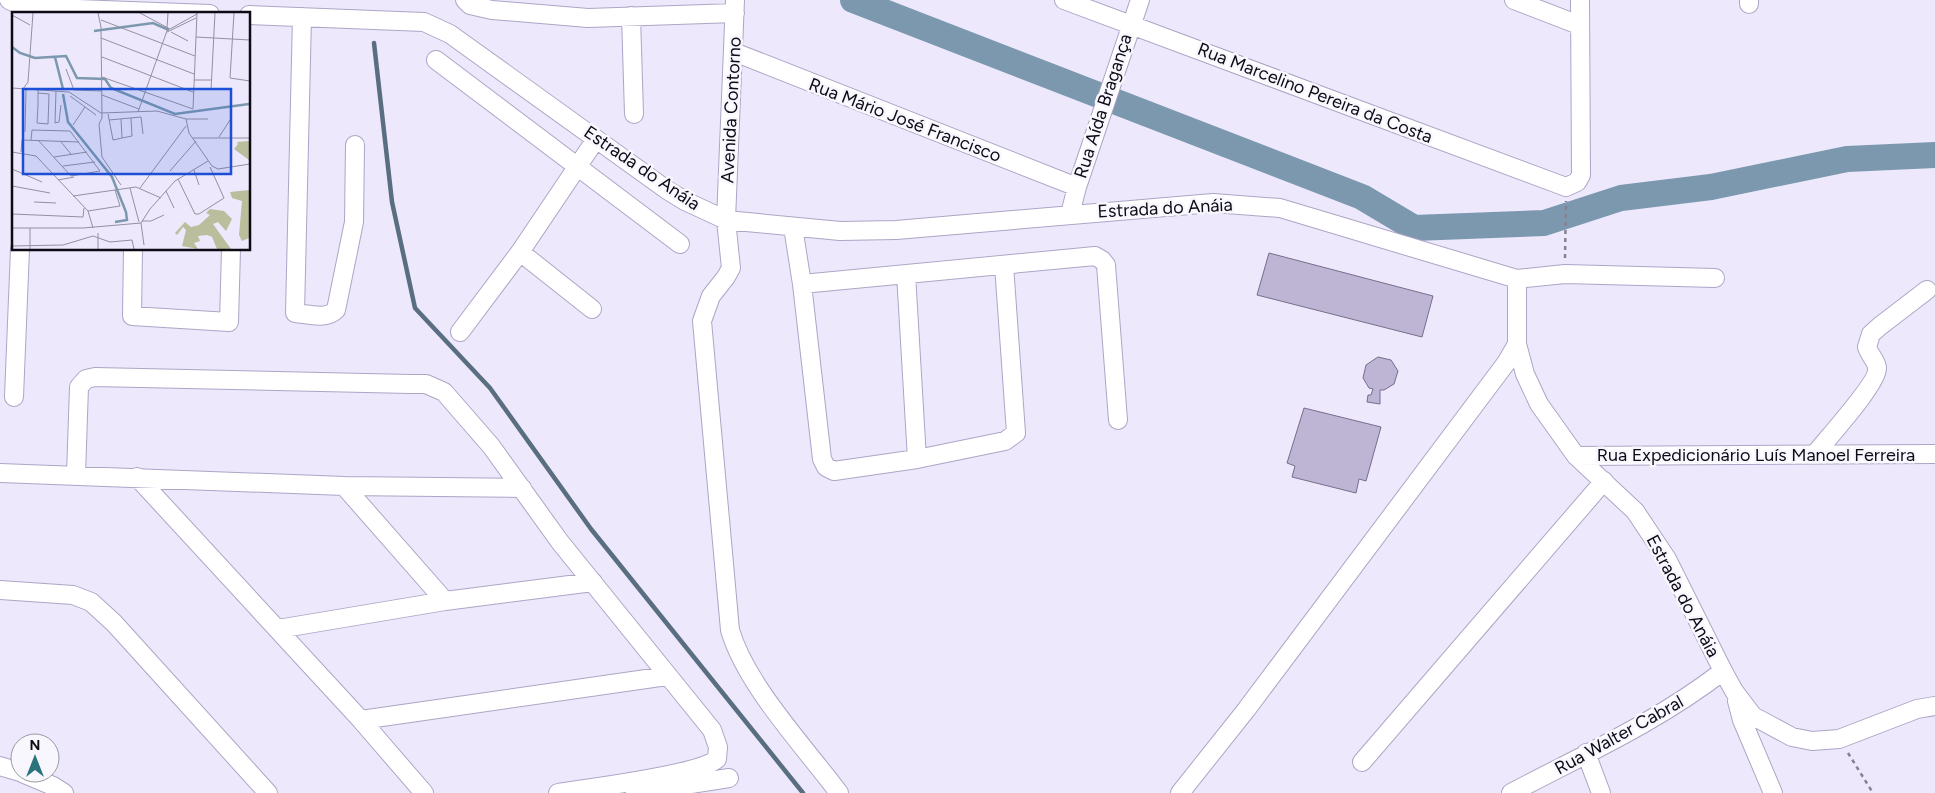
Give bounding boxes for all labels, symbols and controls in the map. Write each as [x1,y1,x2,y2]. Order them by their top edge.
inset map [12,12,250,250]
street label: Rua Aída Bragança [1069,31,1137,181]
street label: Avenida Contorno [716,36,746,184]
street label: Rua Marcelino Pereira da Costa [1194,38,1436,148]
street label: Rua Mário José Francisco [806,73,1004,167]
street label: Estrada do Anáia [580,121,704,215]
street label: Estrada do Anáia [1097,193,1233,223]
street label: Rua Expedicionário Luís Manoel Ferreira [1597,444,1915,466]
street label: Estrada do Anáia [1641,531,1725,661]
street label: Rua Walter Cabral [1551,691,1687,779]
north arrow [10,733,60,783]
text: N [30,737,40,754]

